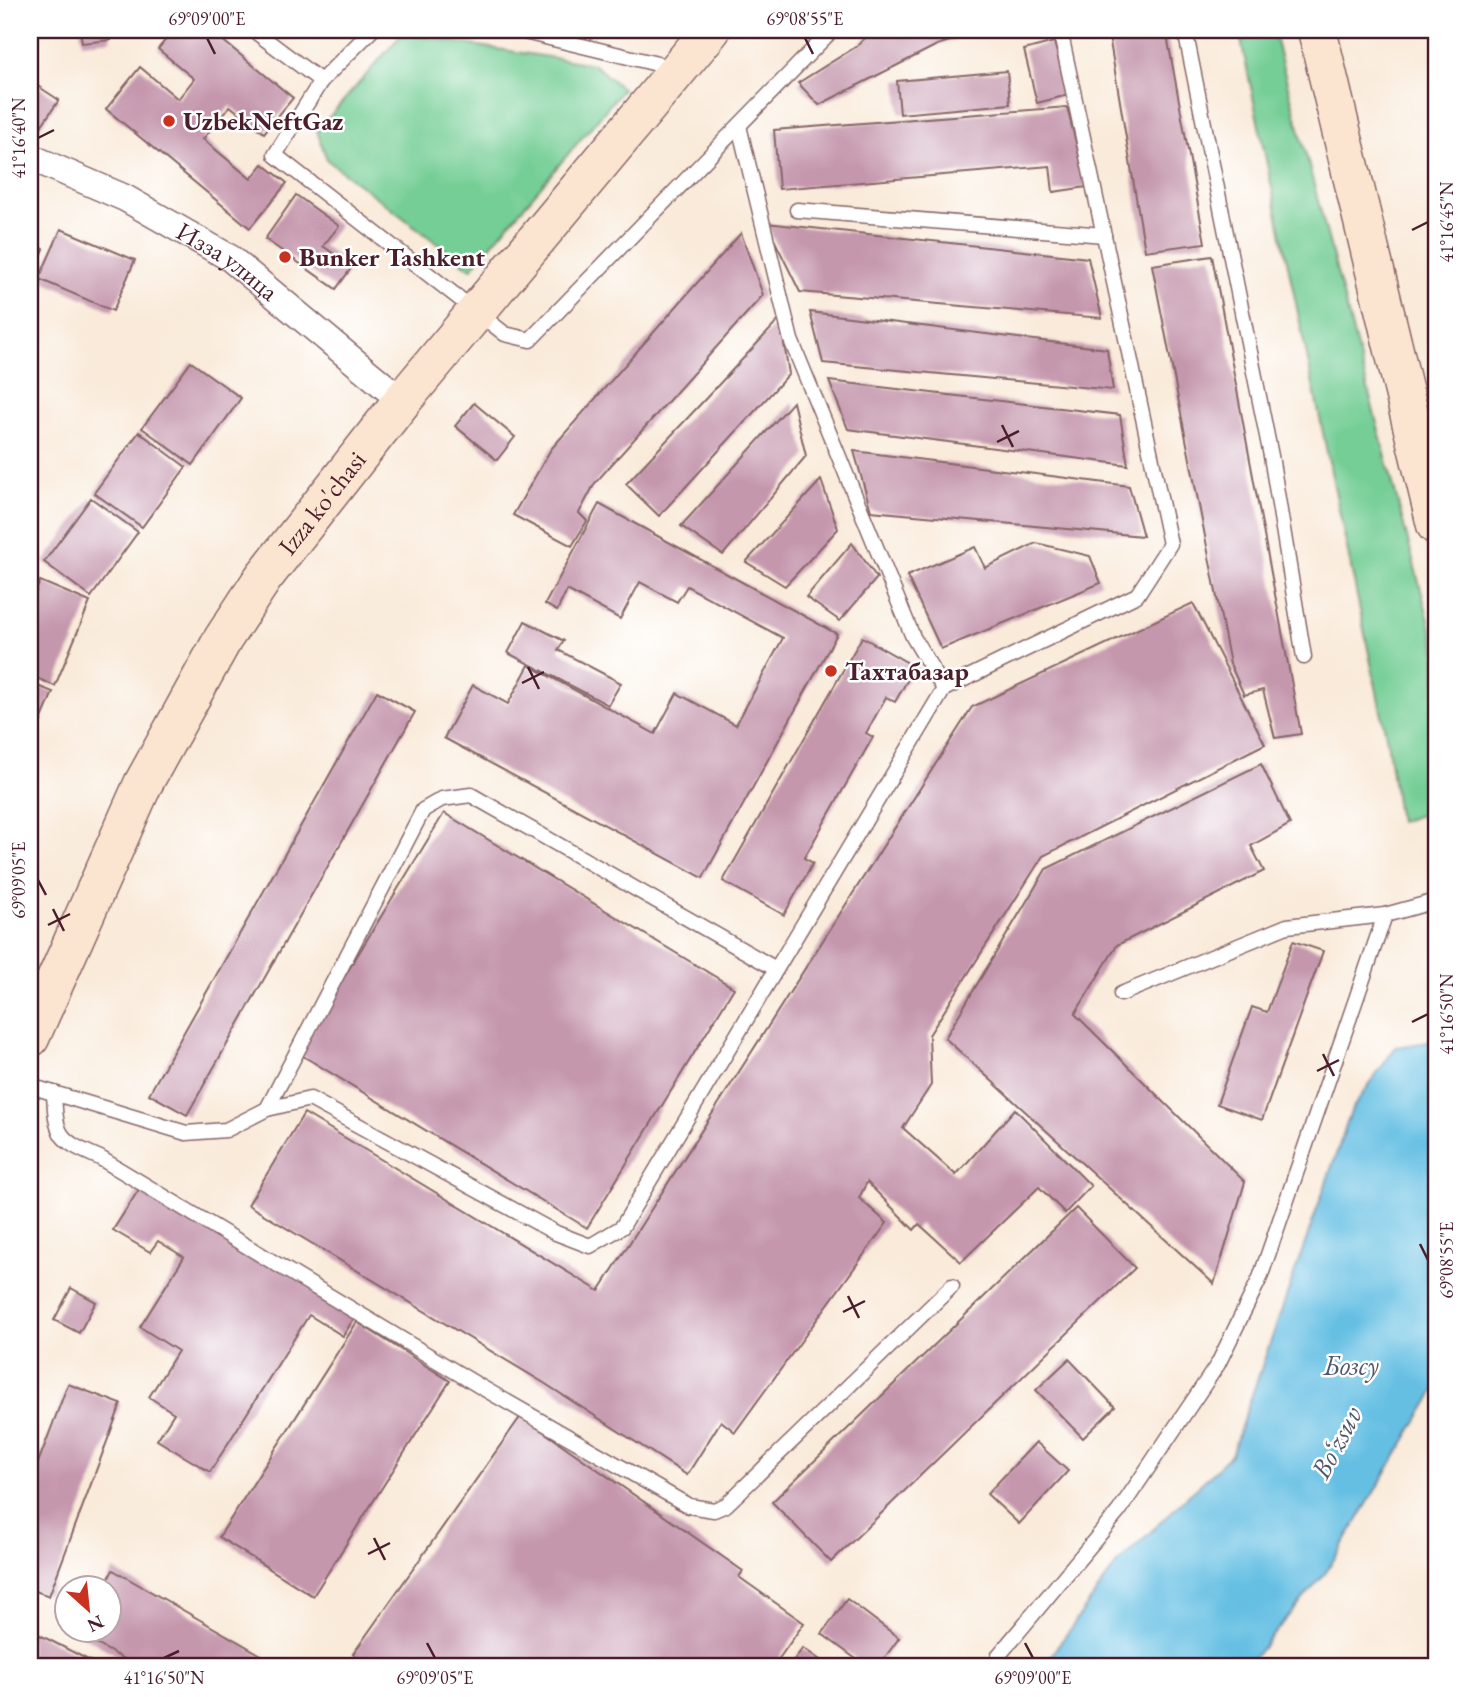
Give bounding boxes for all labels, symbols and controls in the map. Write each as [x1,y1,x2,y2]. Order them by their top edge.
text: 69°09'00"E [169,7,245,30]
text: 69°08'55"E [767,7,843,30]
text: 41°16'40"N [7,97,30,178]
place label: UzbekNeftGaz [183,104,343,138]
marker: UzbekNeftGaz [161,113,177,129]
text: 41°16'45"N [1435,181,1458,262]
street label: Изза улица [170,214,286,309]
place label: Bunker Tashkent [299,240,485,274]
marker: Bunker Tashkent [277,249,293,265]
street label: Izza ko'chasi [270,444,373,562]
place label: Тахтабазар [845,654,969,688]
marker: Тахтабазар [823,663,839,679]
text: 69°09'05"E [7,842,30,918]
text: 41°16'50"N [1435,973,1458,1054]
text: 69°08'55"E [1435,1222,1458,1298]
water label: Бозсу [1322,1347,1379,1383]
water label: Boʻzsuv [1302,1399,1370,1485]
north arrow [52,1574,122,1644]
text: N [82,1609,108,1639]
text: 41°16'50"N [124,1666,205,1689]
text: 69°09'05"E [397,1666,473,1689]
text: 69°09'00"E [995,1666,1071,1689]

